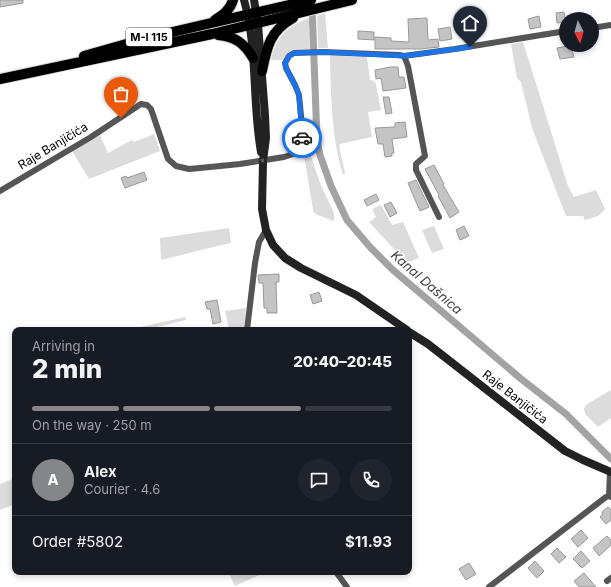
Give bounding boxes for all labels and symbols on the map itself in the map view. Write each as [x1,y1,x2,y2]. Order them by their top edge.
pin [453,6,487,47]
north arrow [559,12,599,52]
road number: M-I 115 [126,28,172,46]
pin [104,77,138,118]
courier [282,118,322,158]
street label: Raje Banjičića [15,119,90,172]
water label: Kanal Dašnica [388,247,466,317]
street label: Raje Banjičića [480,366,551,427]

